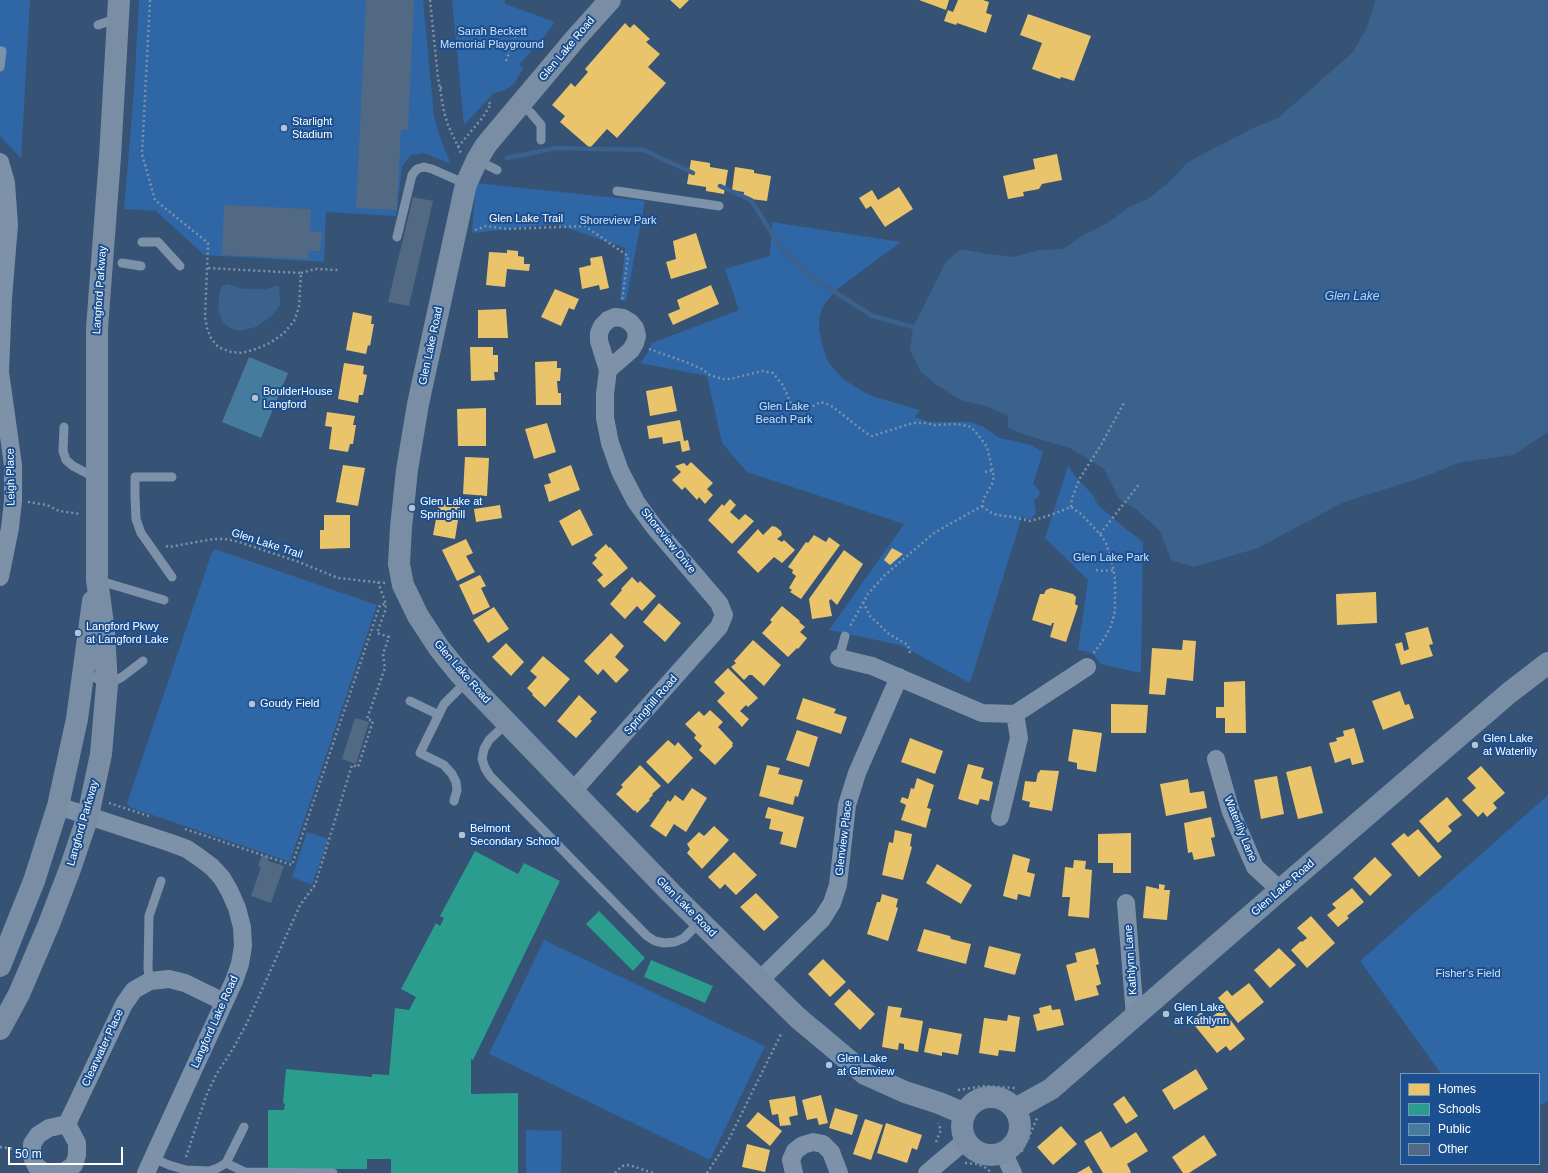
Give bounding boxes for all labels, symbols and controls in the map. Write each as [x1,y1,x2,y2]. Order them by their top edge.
street label: Glen Lake Road [536,14,598,84]
park label: Sarah Beckett Memorial Playground [440,25,544,51]
place label: Starlight Stadium [292,115,332,141]
marker: Starlight Stadium [279,123,289,133]
street label: Glen Lake Trail [489,212,563,226]
park label: Shoreview Park [579,214,657,228]
street label: Langford Parkway [90,245,110,335]
water label: Glen Lake [1325,290,1379,304]
street label: Glen Lake Road [416,306,446,386]
place label: BoulderHouse Langford [263,385,333,411]
marker: BoulderHouse Langford [250,393,260,403]
park label: Glen Lake Beach Park [756,400,812,426]
street label: Leigh Place [4,448,18,506]
place label: Glen Lake at Springhill [420,495,482,521]
marker: Glen Lake at Springhill [407,503,417,513]
street label: Shoreview Drive [638,506,698,576]
street label: Glen Lake Trail [230,526,304,562]
park label: Glen Lake Park [1073,551,1149,565]
place label: Langford Pkwy at Langford Lake [86,620,169,646]
marker: Langford Pkwy at Langford Lake [73,628,83,638]
street label: Glen Lake Road [431,638,493,706]
street label: Springhill Road [622,673,680,737]
place label: Goudy Field [260,697,319,711]
marker: Goudy Field [247,699,257,709]
place label: Glen Lake at Waterlily [1483,732,1537,758]
marker: Glen Lake at Waterlily [1470,740,1480,750]
street label: Langford Parkway [64,779,102,867]
street label: Waterlily Lane [1221,794,1259,864]
street label: Glenview Place [833,800,855,876]
place label: Belmont Secondary School [470,822,559,848]
marker: Belmont Secondary School [457,830,467,840]
street label: Glen Lake Road [1249,857,1317,919]
street label: Glen Lake Road [653,874,719,940]
street label: Kathlynn Lane [1122,924,1140,996]
park label: Fisher's Field [1435,967,1501,981]
street label: Langford Lake Road [189,974,241,1070]
place label: Glen Lake at Kathlynn [1174,1001,1229,1027]
street label: Clearwater Place [79,1007,127,1089]
marker: Glen Lake at Kathlynn [1161,1009,1171,1019]
place label: Glen Lake at Glenview [837,1052,894,1078]
marker: Glen Lake at Glenview [824,1060,834,1070]
legend [1400,1073,1540,1165]
text: Homes [1438,1082,1476,1096]
text: Schools [1438,1102,1481,1116]
text: Public [1438,1122,1471,1136]
scale bar [10,1139,125,1165]
text: Other [1438,1142,1468,1156]
text: 50 m [15,1147,42,1161]

